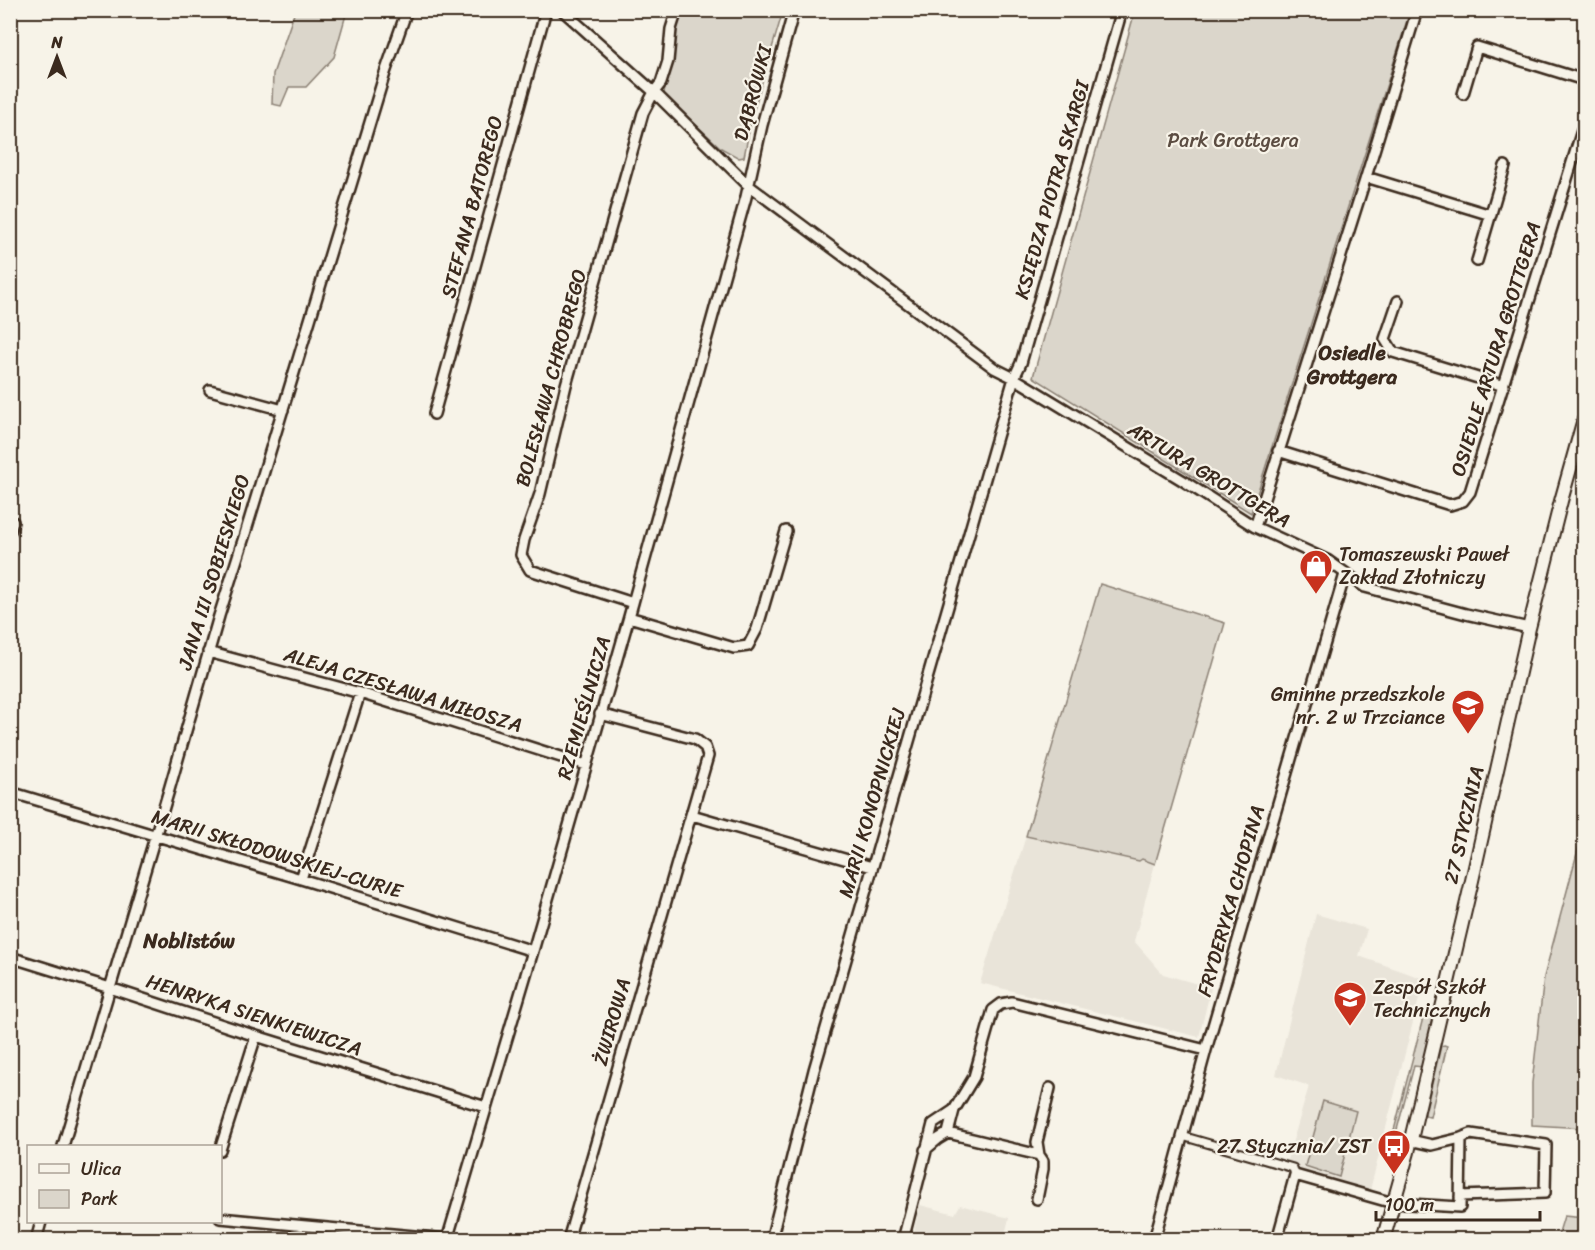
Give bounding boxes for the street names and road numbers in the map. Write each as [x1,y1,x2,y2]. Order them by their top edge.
street label: DĄBRÓWKI [723,40,783,145]
street label: KSIĘDZA PIOTRA SKARGI [1004,76,1100,303]
street label: STEFANA BATOREGO [431,112,513,302]
street label: OSIEDLE ARTURA GROTTGERA [1441,217,1551,481]
street label: BOLESŁAWA CHROBREGO [505,265,597,491]
street label: ARTURA GROTTGERA [1120,412,1297,538]
street label: JANA III SOBIESKIEGO [167,470,260,675]
street label: RZEMIEŚLNICZA [547,632,621,784]
street label: ALEJA CZESŁAWA MIŁOSZA [279,637,526,743]
street label: MARII KONOPNICKIEJ [828,703,916,902]
street label: 27 STYCZNIA [1433,763,1495,887]
street label: MARII SKŁODOWSKIEJ-CURIE [147,799,409,909]
street label: FRYDERYKA CHOPINA [1187,801,1275,1001]
street label: HENRYKA SIENKIEWICZA [142,964,366,1066]
street label: ŻWIROWA [583,974,641,1070]

